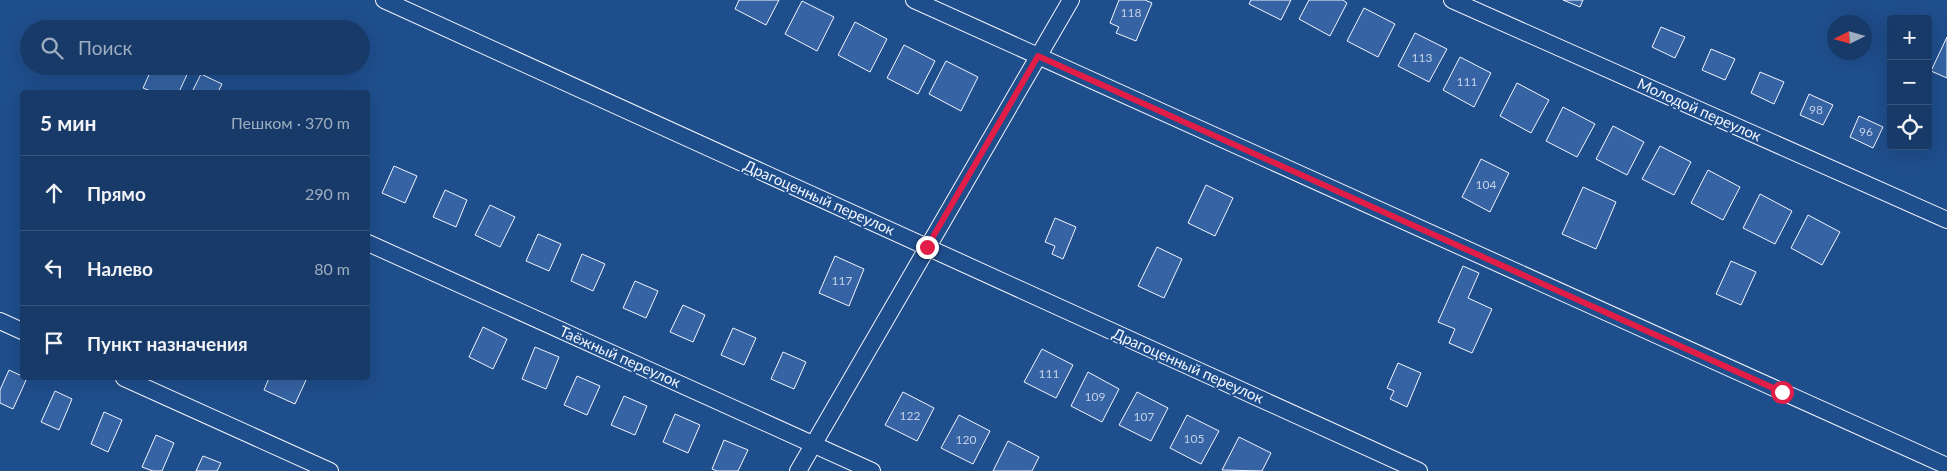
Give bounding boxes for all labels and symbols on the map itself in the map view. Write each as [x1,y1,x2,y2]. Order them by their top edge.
house number: 118 [1121,5,1141,20]
north arrow [1827,15,1872,60]
house number: 113 [1412,50,1432,65]
house number: 111 [1457,74,1477,89]
street label: Молодой переулок [1635,74,1764,145]
house number: 98 [1809,102,1823,117]
house number: 96 [1859,124,1873,139]
street label: Драгоценный переулок [741,156,898,239]
house number: 104 [1476,177,1496,192]
route end [916,236,939,259]
house number: 117 [832,273,852,288]
street label: Таёжный переулок [557,321,684,391]
street label: Драгоценный переулок [1110,324,1267,407]
house number: 111 [1039,366,1059,381]
route start [1771,381,1794,404]
house number: 109 [1085,389,1105,404]
house number: 122 [900,408,920,423]
house number: 107 [1134,409,1154,424]
house number: 105 [1184,431,1204,446]
house number: 120 [956,432,976,447]

